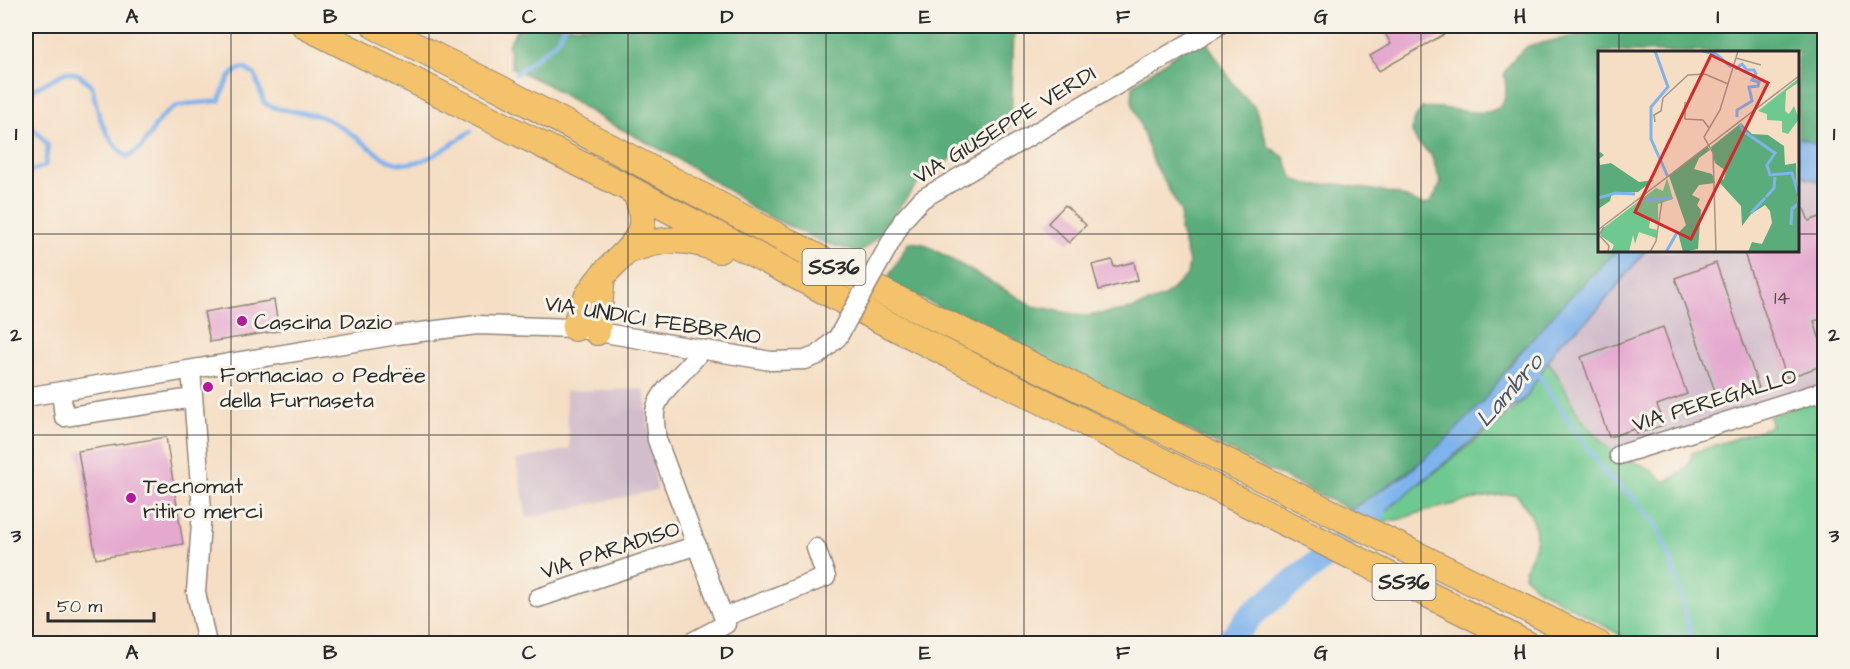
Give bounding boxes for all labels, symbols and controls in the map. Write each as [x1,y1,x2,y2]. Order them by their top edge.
text: A [126,3,139,31]
text: B [323,3,338,31]
text: C [522,3,537,31]
text: D [721,3,734,31]
text: E [919,3,931,31]
text: F [1116,3,1131,31]
text: G [1314,3,1328,31]
text: H [1514,3,1526,31]
text: I [1716,3,1720,31]
inset map [1598,51,1799,252]
street label: VIA GIUSEPPE VERDI [908,58,1102,192]
text: 1 [15,120,18,148]
text: 1 [1833,120,1836,148]
road number: SS36 [802,249,866,285]
house number: 14 [1774,284,1790,312]
street label: VIA UNDICI FEBBRAIO [542,288,764,353]
place label: Cascina Dazio [254,307,393,338]
marker: Cascina Dazio [235,314,249,328]
text: 2 [9,321,22,349]
text: 2 [1827,321,1840,349]
water label: Lambro [1468,345,1552,435]
place label: Fornaciao o Pedrëe della Furnaseta [220,360,426,416]
street label: VIA PEREGALLO [1628,361,1801,440]
marker: Fornaciao o Pedrëe della Furnaseta [201,380,215,394]
place label: Tecnomat ritiro merci [143,471,262,527]
marker: Tecnomat ritiro merci [124,491,138,505]
street label: VIA PARADISO [537,513,684,587]
text: 3 [10,522,22,550]
text: 3 [1828,522,1840,550]
road number: SS36 [1372,564,1436,600]
scale bar [48,585,154,623]
text: 50 m [57,594,102,619]
text: A [126,639,139,667]
text: B [323,639,338,667]
text: C [522,639,537,667]
text: D [721,639,734,667]
text: E [919,639,931,667]
text: F [1116,639,1131,667]
text: G [1314,639,1328,667]
text: H [1514,639,1526,667]
text: I [1716,639,1720,667]

